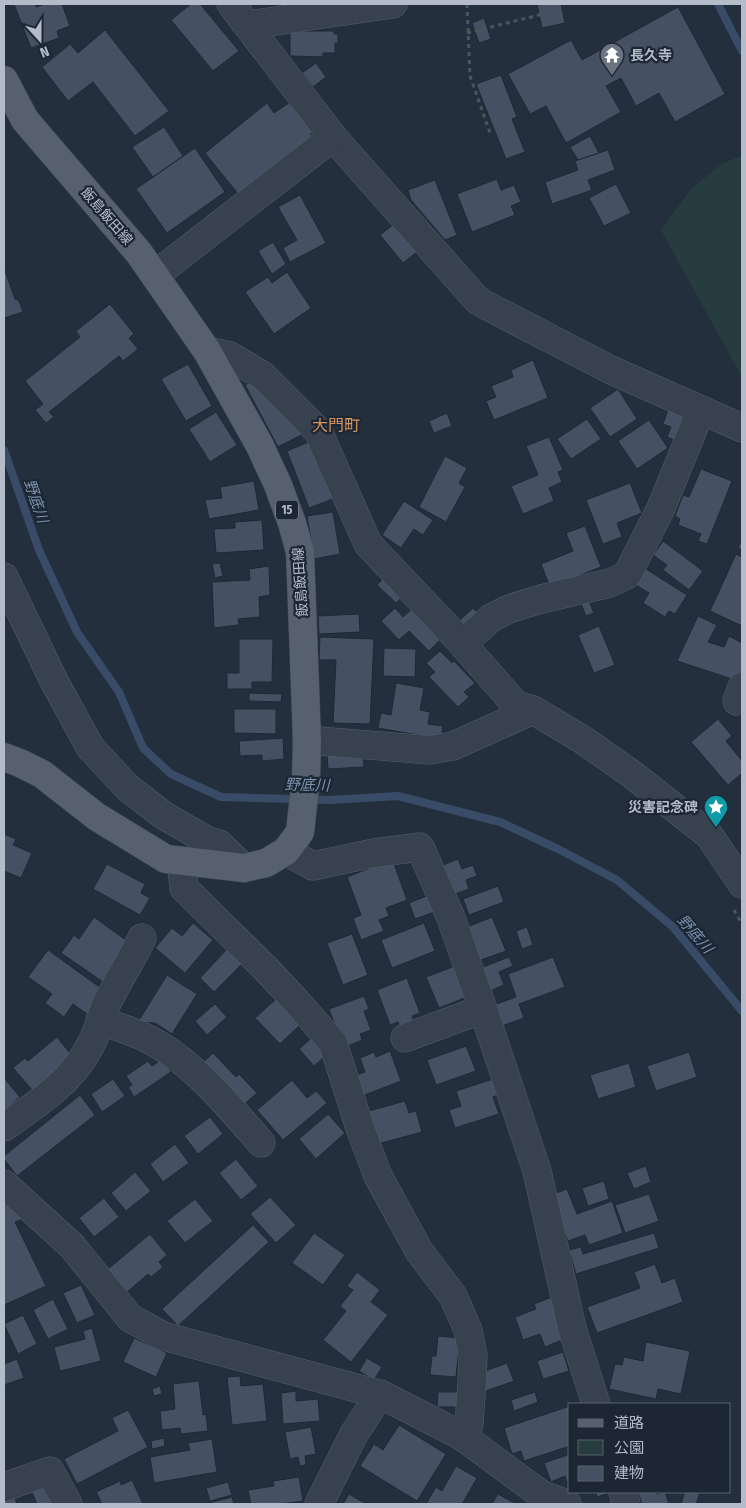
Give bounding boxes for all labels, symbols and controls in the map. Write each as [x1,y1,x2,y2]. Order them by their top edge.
north arrow [15,15,65,65]
text: N [38,42,51,61]
temple icon: 長久寺 [599,42,625,76]
place label: 長久寺 [630,47,672,64]
street label: 飯島飯田線 [77,184,136,248]
district label: 大門町 [312,416,360,435]
water label: 野底川 [20,477,52,527]
road number: 15 [276,500,298,520]
street label: 飯島飯田線 [290,546,311,617]
water label: 野底川 [284,776,332,794]
place icon: 災害記念碑 [703,794,729,828]
place label: 災害記念碑 [628,799,698,816]
water label: 野底川 [673,911,718,958]
legend [568,1403,731,1493]
text: 道路 [614,1414,644,1432]
text: 公園 [614,1439,644,1457]
text: 建物 [614,1464,644,1482]

